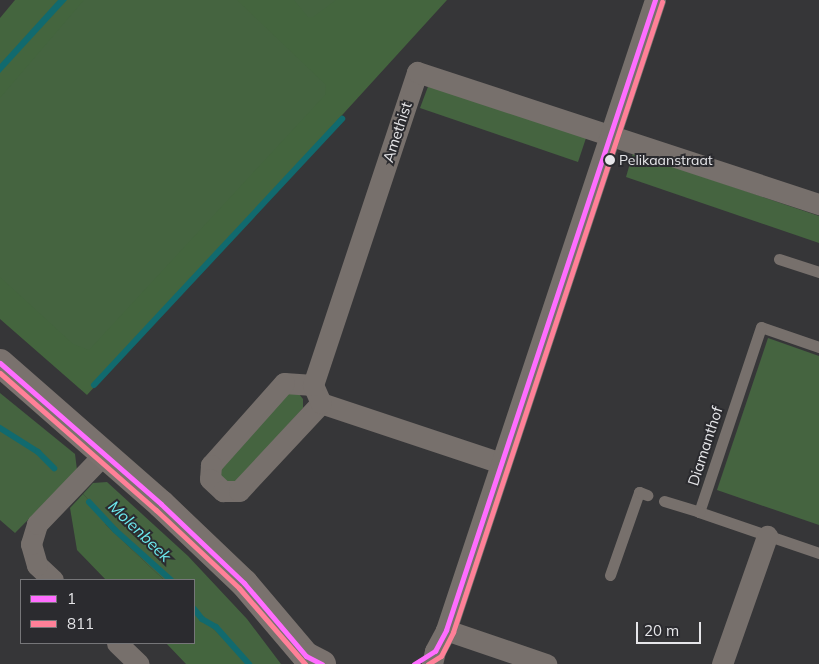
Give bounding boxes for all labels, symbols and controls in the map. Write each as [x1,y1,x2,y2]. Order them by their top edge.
street label: Amethist [379,99,415,165]
place label: Pelikaanstraat [619,152,713,168]
marker: Pelikaanstraat [605,155,615,165]
street label: Diamanthof [684,404,726,488]
water label: Molenbeek [105,496,175,566]
legend [20,579,195,644]
text: 1 [67,589,76,608]
scale bar [639,612,704,644]
text: 811 [67,614,94,633]
text: 20 m [644,621,679,640]

